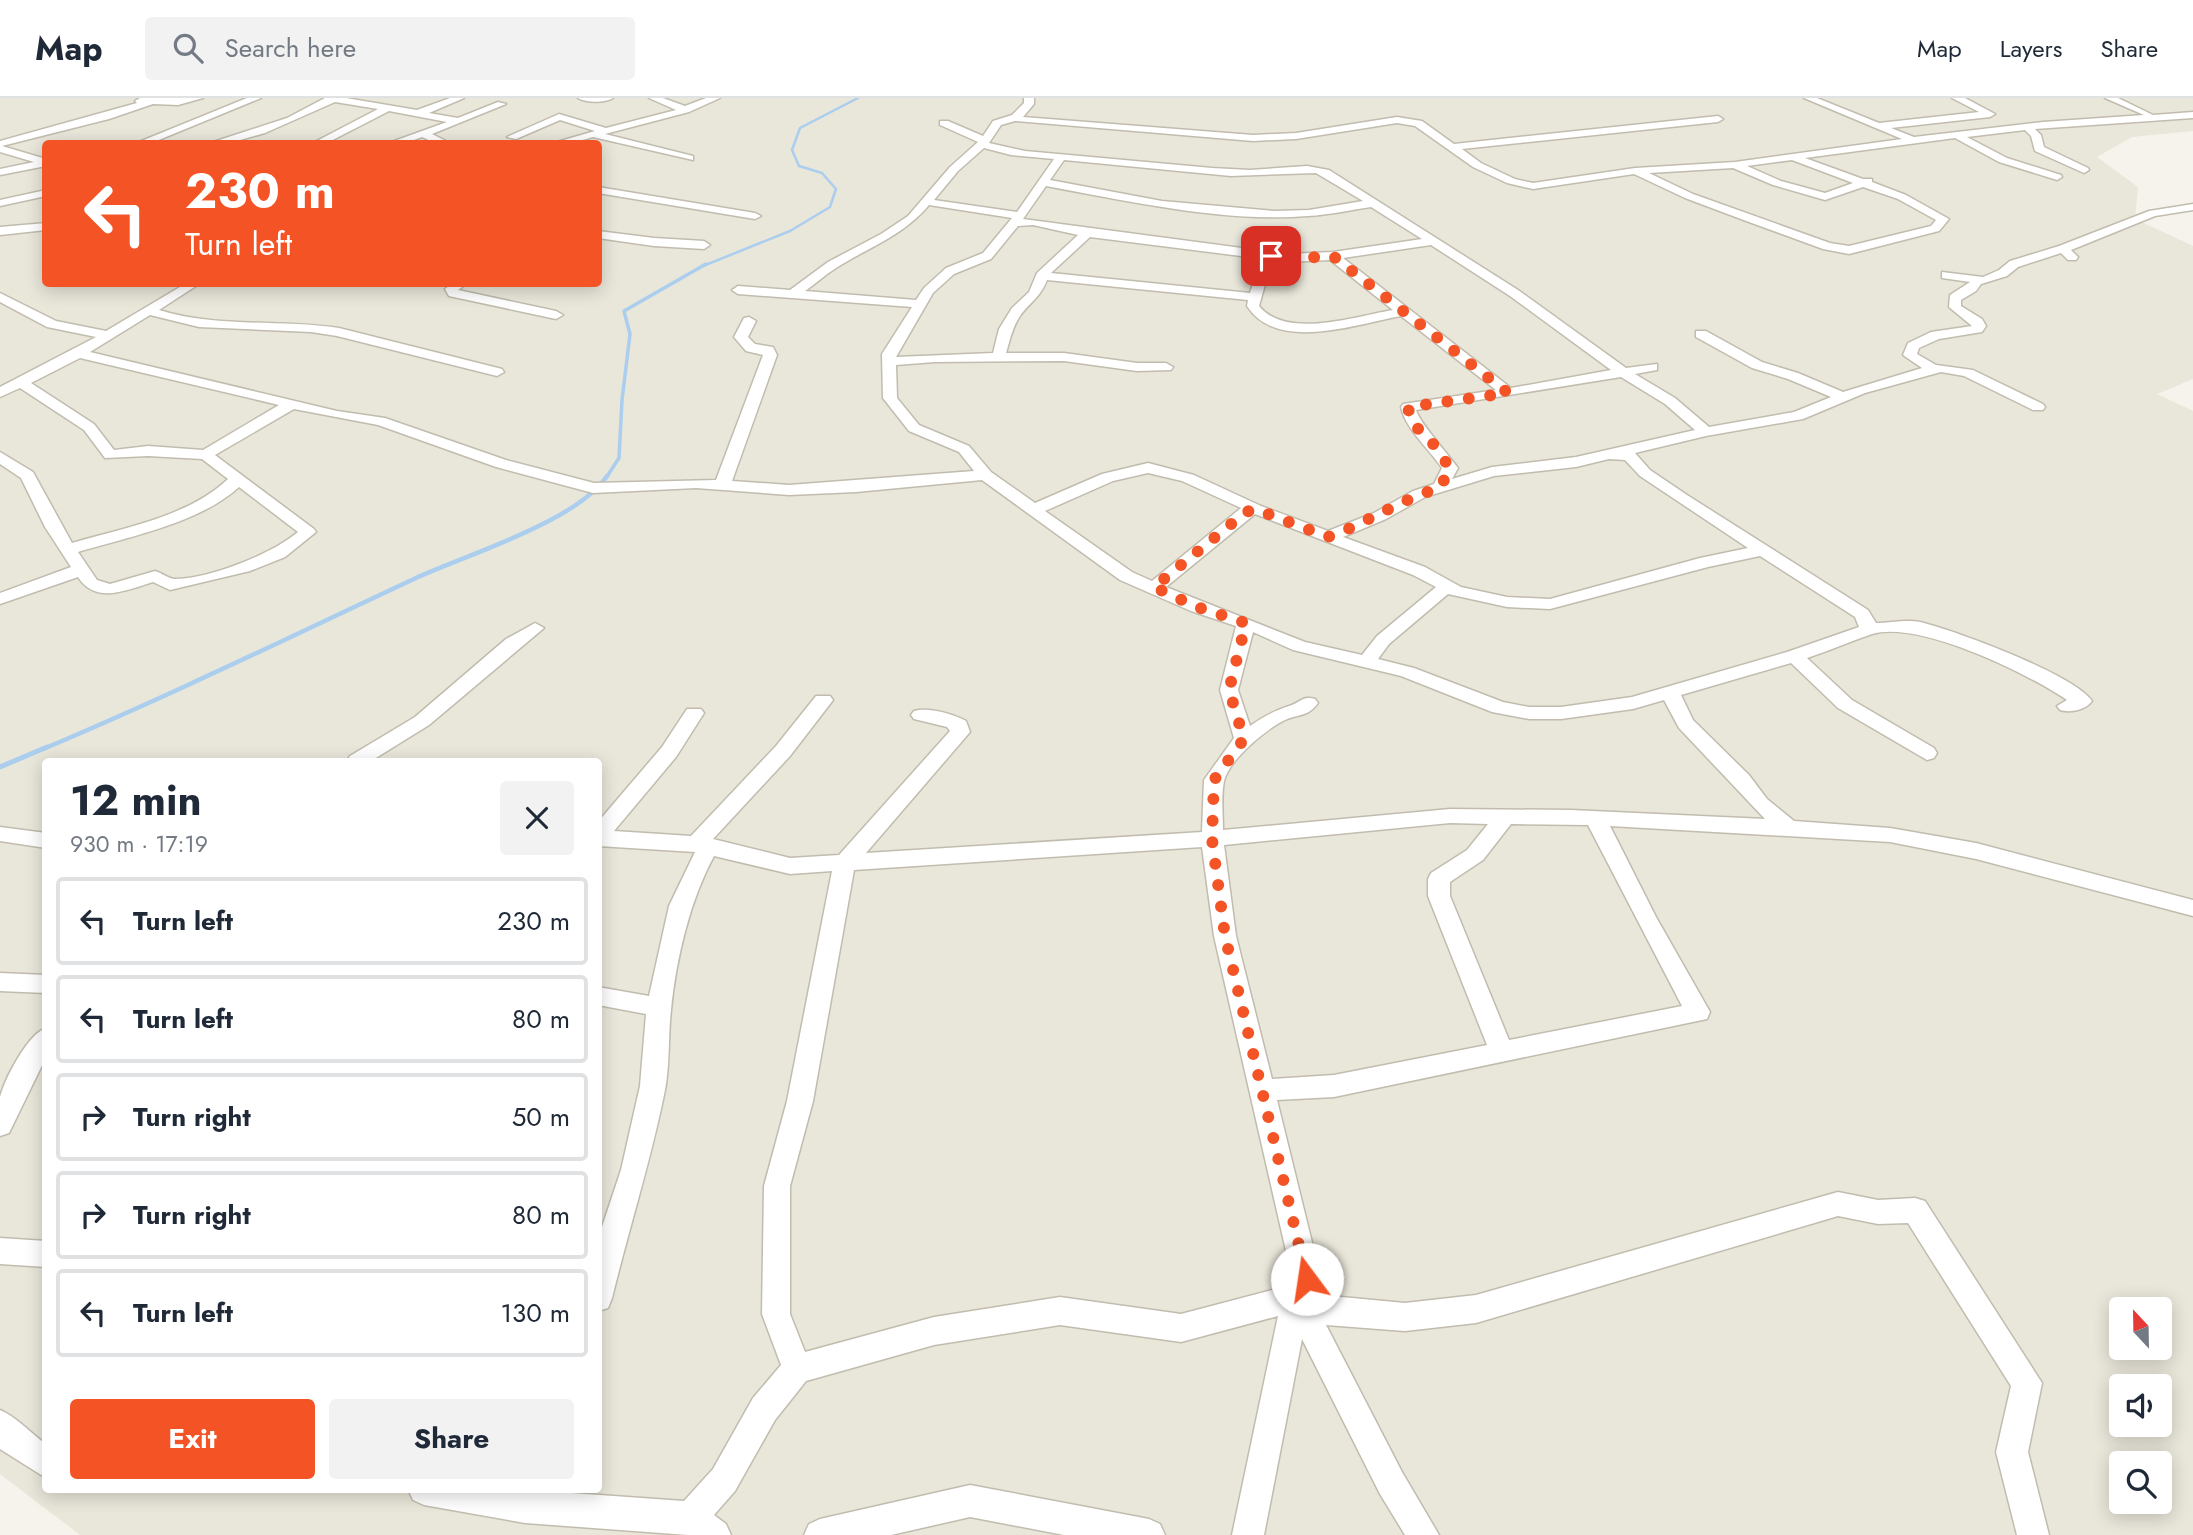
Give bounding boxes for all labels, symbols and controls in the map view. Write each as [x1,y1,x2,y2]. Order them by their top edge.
search box [145,17,635,80]
text: Map [35,25,103,72]
icon: search [169,29,207,67]
text: Search here [225,29,356,67]
text: Map [1917,31,1962,66]
text: Layers [2000,31,2062,66]
text: Share [2100,31,2158,66]
text: 230 m [185,156,335,226]
icon: left [70,168,161,259]
text: Turn left [185,221,292,267]
pin [1241,226,1301,286]
icon: arrive [1252,237,1290,275]
text: 12 min [70,770,202,831]
button: close [500,781,574,855]
text: 930 m · 17:19 [70,827,208,861]
icon: left [74,902,112,940]
text: Turn left [133,902,233,940]
text: 230 m [497,902,570,940]
icon: left [74,1000,112,1038]
text: Turn left [133,1000,233,1038]
text: 80 m [512,1000,570,1038]
icon: right [74,1098,112,1136]
text: Turn right [133,1098,251,1136]
text: 50 m [512,1098,570,1136]
icon: right [74,1196,112,1234]
text: Turn right [133,1196,251,1234]
text: 80 m [512,1196,570,1234]
position arrow [1270,1242,1344,1316]
icon: left [74,1294,112,1332]
text: Turn left [133,1294,233,1332]
text: 130 m [500,1294,570,1332]
north arrow [2109,1297,2172,1360]
map controls [2109,1297,2172,1514]
button: sound [2109,1374,2172,1437]
button: Exit [70,1399,315,1479]
button: Share [329,1399,574,1479]
button: search [2109,1451,2172,1514]

